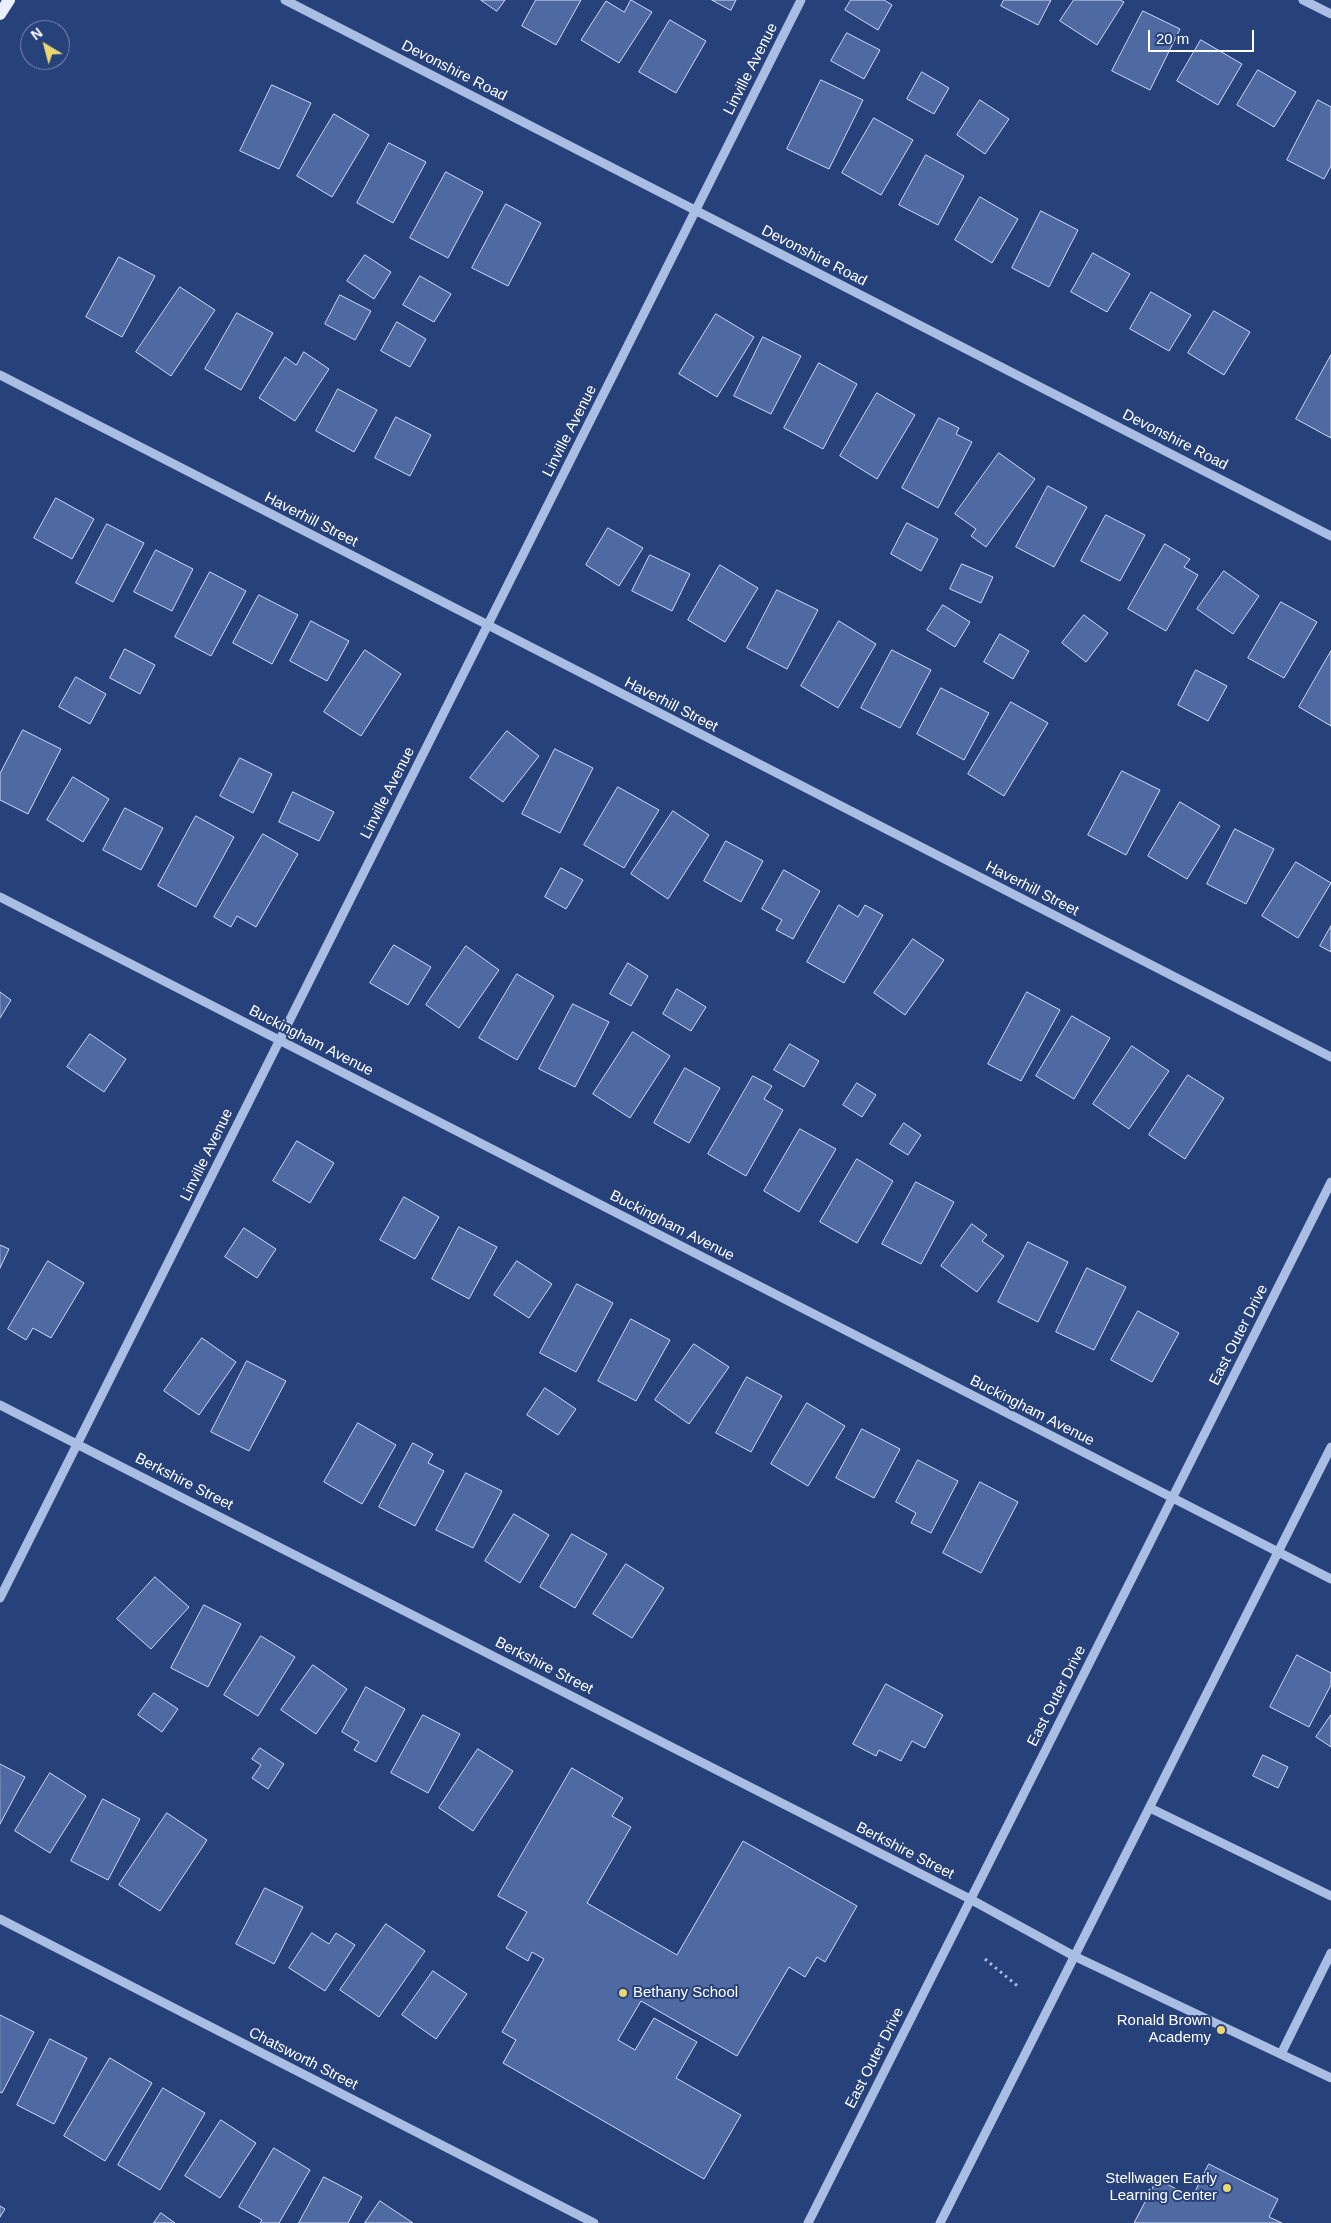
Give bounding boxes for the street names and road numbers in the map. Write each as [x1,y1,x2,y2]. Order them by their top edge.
street label: Linville Avenue [720,20,782,118]
street label: Devonshire Road [398,37,510,105]
street label: Devonshire Road [758,222,870,290]
street label: Linville Avenue [539,382,601,480]
street label: Devonshire Road [1119,406,1231,474]
street label: Haverhill Street [261,489,361,551]
street label: Haverhill Street [621,674,721,736]
street label: Linville Avenue [357,744,419,842]
street label: Haverhill Street [982,858,1082,920]
street label: Buckingham Avenue [246,1002,376,1080]
street label: Linville Avenue [177,1106,237,1204]
street label: Buckingham Avenue [607,1187,737,1265]
street label: East Outer Drive [1206,1282,1272,1388]
street label: Buckingham Avenue [967,1372,1097,1450]
street label: Berkshire Street [132,1450,236,1514]
street label: Berkshire Street [492,1634,596,1698]
street label: East Outer Drive [1024,1643,1090,1749]
street label: Berkshire Street [853,1819,957,1883]
street label: East Outer Drive [842,2005,908,2111]
street label: Chatsworth Street [245,2024,361,2094]

